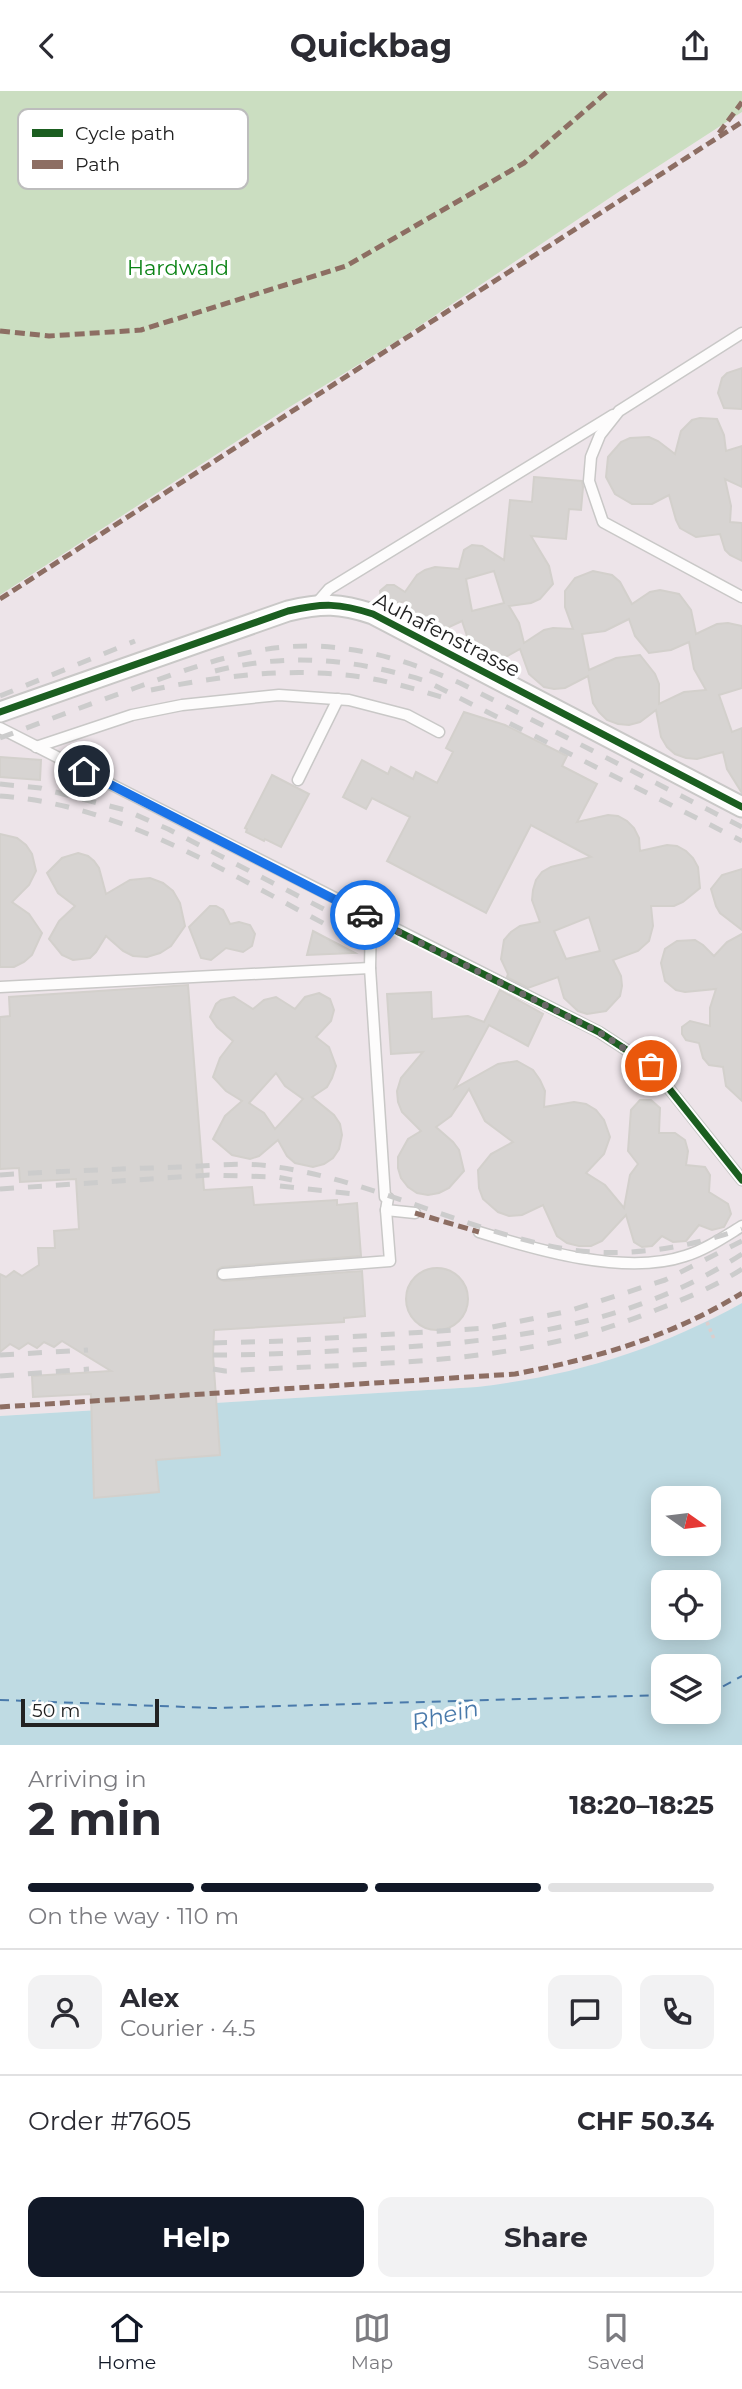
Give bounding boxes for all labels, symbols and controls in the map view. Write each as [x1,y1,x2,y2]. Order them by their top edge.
text: Quickbag [290,26,452,65]
icon: back [28,27,66,65]
icon: share [676,27,714,65]
legend [18,109,248,189]
text: Cycle path [75,122,175,145]
text: Path [75,153,120,176]
park label: Hardwald [127,255,229,280]
street label: Auhafenstrasse [370,587,525,682]
pin [54,741,114,801]
icon: home [65,752,103,790]
courier [330,880,400,950]
icon: car [346,896,384,934]
pin [621,1036,681,1096]
icon: bag [632,1047,670,1085]
north arrow [651,1486,721,1556]
map controls [651,1486,721,1724]
button: locate [651,1570,721,1640]
button: layers [651,1654,721,1724]
water label: Rhein [409,1694,481,1736]
scale bar [21,1696,159,1728]
text: 50 m [32,1699,80,1722]
text: Arriving in [28,1765,147,1793]
text: 18:20–18:25 [569,1789,714,1821]
text: 2 min [28,1790,162,1847]
text: On the way · 110 m [28,1902,239,1930]
button: person [28,1975,102,2049]
button: chat [548,1975,622,2049]
button: phone [640,1975,714,2049]
text: Alex [120,1982,179,2014]
text: Courier · 4.5 [120,2014,255,2042]
text: Order #7605 [28,2105,191,2137]
text: CHF 50.34 [577,2105,714,2137]
button: Help [28,2197,364,2277]
button: Share [378,2197,714,2277]
tab: Home [97,2309,156,2374]
tab: Map [351,2309,393,2374]
tab: Saved [588,2309,645,2374]

